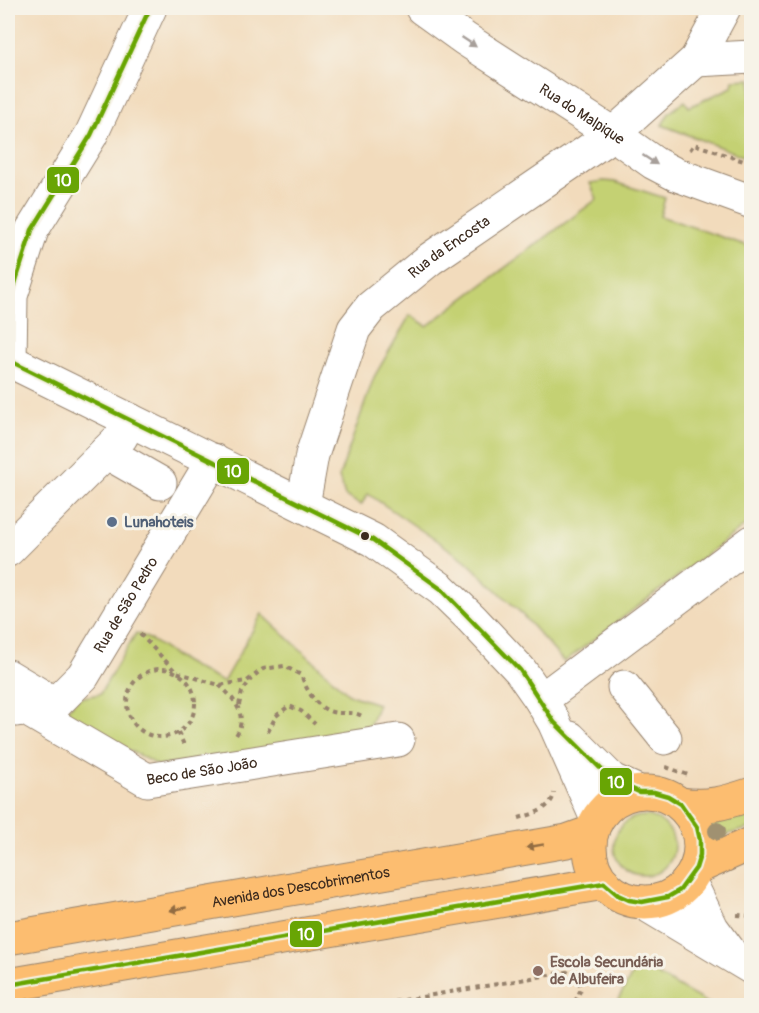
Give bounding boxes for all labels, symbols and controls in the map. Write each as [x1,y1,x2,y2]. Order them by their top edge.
one-way arrow [461,36,477,48]
street label: Rua do Malpique [536,80,629,149]
one-way arrow [642,154,658,165]
line badge: 10 [46,166,80,194]
text: 10 [54,171,72,191]
street label: Rua da Encosta [404,211,494,282]
line badge: 10 [216,457,250,485]
text: 10 [224,462,242,482]
place label: Lunahoteis [124,513,194,532]
marker: Lunahoteis [105,515,119,529]
unlabelled marker [359,530,371,542]
street label: Rua de São Pedro [90,553,162,656]
street label: Beco de São João [145,753,259,789]
line badge: 10 [599,767,633,796]
text: 10 [607,773,625,793]
one-way arrow [526,842,545,851]
street label: Avenida dos Descobrimentos [210,862,391,912]
one-way arrow [168,904,187,913]
line badge: 10 [289,920,323,948]
text: 10 [297,925,315,945]
place label: Escola Secundária de Albufeira [550,953,663,989]
marker: Escola Secundária de Albufeira [531,964,545,978]

